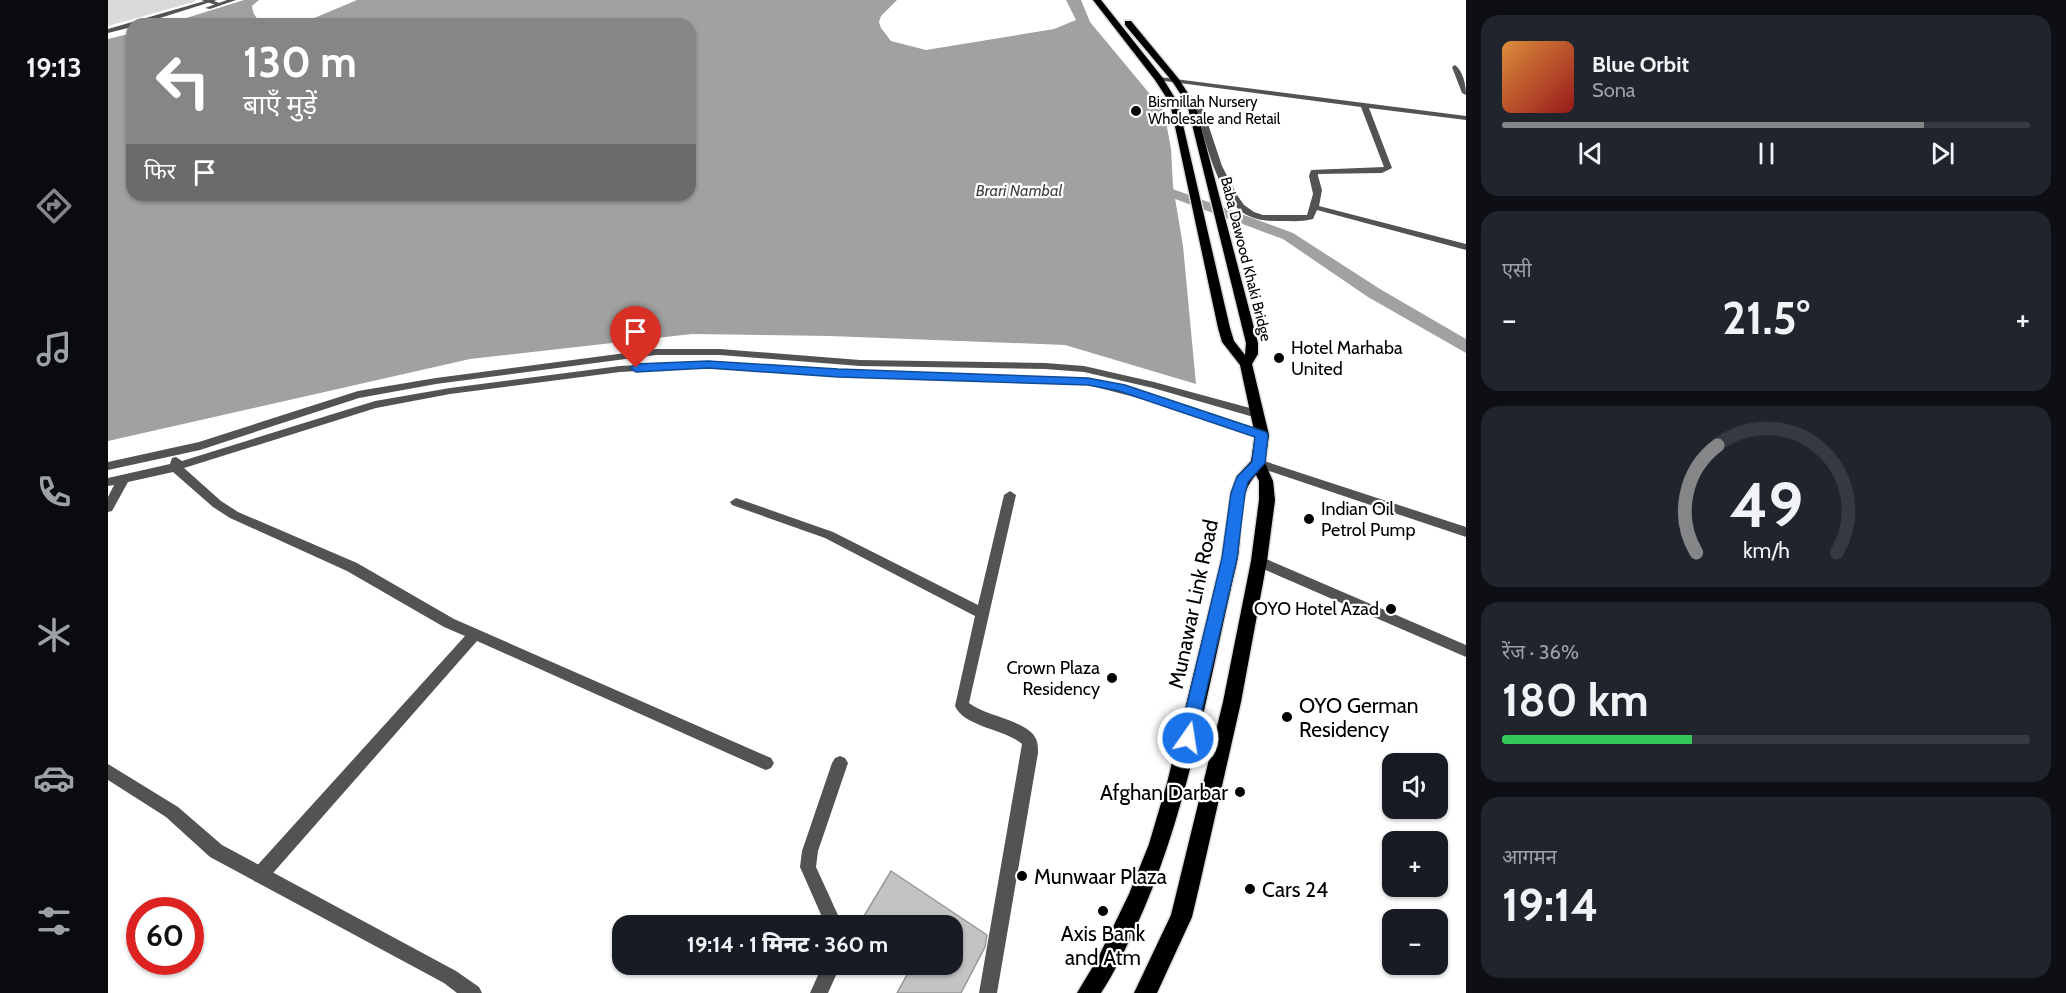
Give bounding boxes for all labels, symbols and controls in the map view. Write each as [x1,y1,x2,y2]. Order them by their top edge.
text: 130 m [243,36,357,88]
icon: left [144,42,222,120]
text: 19:13 [26,51,82,84]
text: Blue Orbit [1592,51,1689,78]
text: Sona [1592,78,1635,102]
text: बाएँ मुड़ें [243,88,317,121]
place label: Bismillah Nursery Wholesale and Retail [1148,93,1281,128]
marker: Bismillah Nursery Wholesale and Retail [1129,104,1143,118]
icon: previous [1574,137,1607,170]
icon: pause [1750,137,1783,170]
icon: next [1926,137,1959,170]
icon: arrive [188,156,221,189]
text: फिर [144,158,176,185]
street label: Baba Dawood Khaki Bridge [1217,175,1275,344]
water label: Brari Nambal [976,181,1062,200]
icon: directions [33,185,75,227]
text: एसी [1502,258,1532,282]
text: 21.5° [1722,291,1810,345]
text: − [1502,299,1517,339]
text: + [2015,299,2030,339]
pin [610,306,661,368]
icon: arrive [619,315,652,348]
icon: music [33,328,75,370]
place label: Hotel Marhaba United [1291,337,1403,380]
marker: Hotel Marhaba United [1272,351,1286,365]
text: 49 [1729,468,1803,544]
icon: phone [33,471,75,513]
place label: Indian Oil Petrol Pump [1321,498,1415,541]
marker: Indian Oil Petrol Pump [1302,512,1316,526]
street label: Munawar Link Road [1163,517,1223,691]
text: km/h [1743,538,1789,564]
place label: OYO Hotel Azad [1254,598,1379,620]
marker: OYO Hotel Azad [1384,602,1398,616]
icon: climate [33,614,75,656]
text: रेंज · 36% [1502,640,1579,664]
place label: Crown Plaza Residency [1006,657,1100,700]
marker: Crown Plaza Residency [1105,671,1119,685]
text: 180 km [1502,673,1649,727]
place label: OYO German Residency [1299,693,1419,742]
position arrow [1156,706,1220,770]
marker: OYO German Residency [1280,710,1294,724]
map controls [1382,753,1448,975]
button: sound [1382,753,1448,819]
icon: car [33,757,75,799]
place label: Afghan Darbar [1100,780,1228,805]
marker: Afghan Darbar [1233,785,1247,799]
button: + [1382,831,1448,897]
text: आगमन [1502,845,1557,869]
place label: Munwaar Plaza [1034,864,1167,889]
marker: Munwaar Plaza [1015,869,1029,883]
place label: Cars 24 [1262,877,1328,902]
text: 19:14 [1502,878,1598,932]
marker: Cars 24 [1243,882,1257,896]
speed limit sign: 60 [126,897,204,975]
icon: filters [33,900,75,942]
marker: Axis Bank and Atm [1096,904,1110,918]
button: − [1382,909,1448,975]
place label: Axis Bank and Atm [1061,921,1146,970]
text: 19:14 · 1 मिनट · 360 m [687,931,888,958]

